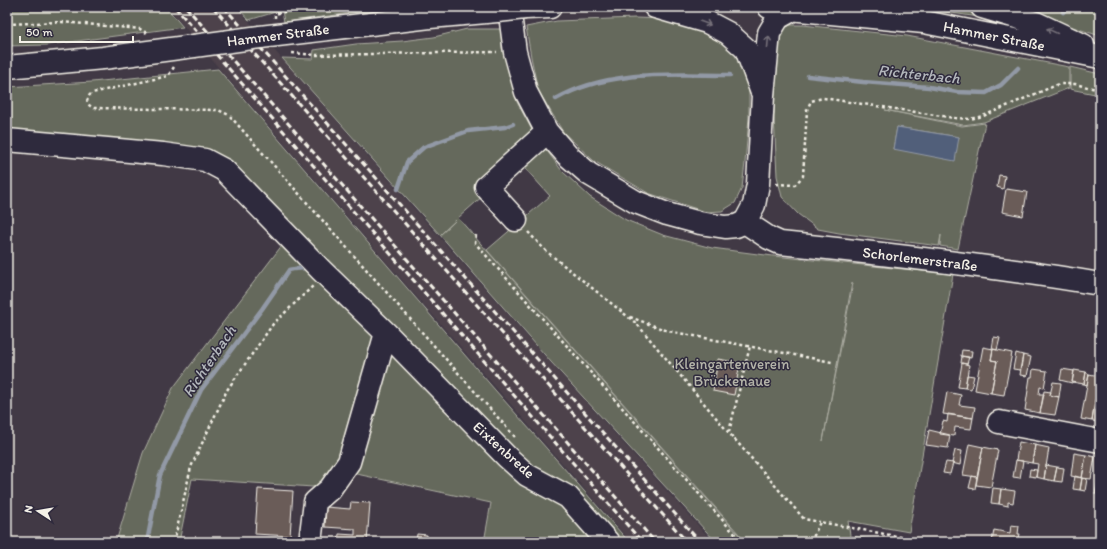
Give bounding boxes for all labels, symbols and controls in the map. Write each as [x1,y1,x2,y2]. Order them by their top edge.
street label: Hammer Straße [942,17,1046,55]
scale bar [20,18,133,44]
one-way arrow [699,19,711,27]
street label: Hammer Straße [226,20,330,50]
text: 50 m [26,25,52,39]
one-way arrow [1046,27,1058,34]
one-way arrow [764,36,771,49]
water label: Richterbach [877,60,961,88]
street label: Schorlemerstraße [861,243,979,275]
water label: Richterbach [178,321,240,400]
park label: Kleingartenverein Brückenaue [675,355,790,390]
street label: Eixtenbrede [469,418,539,482]
north arrow [18,491,58,531]
text: N [22,504,36,514]

